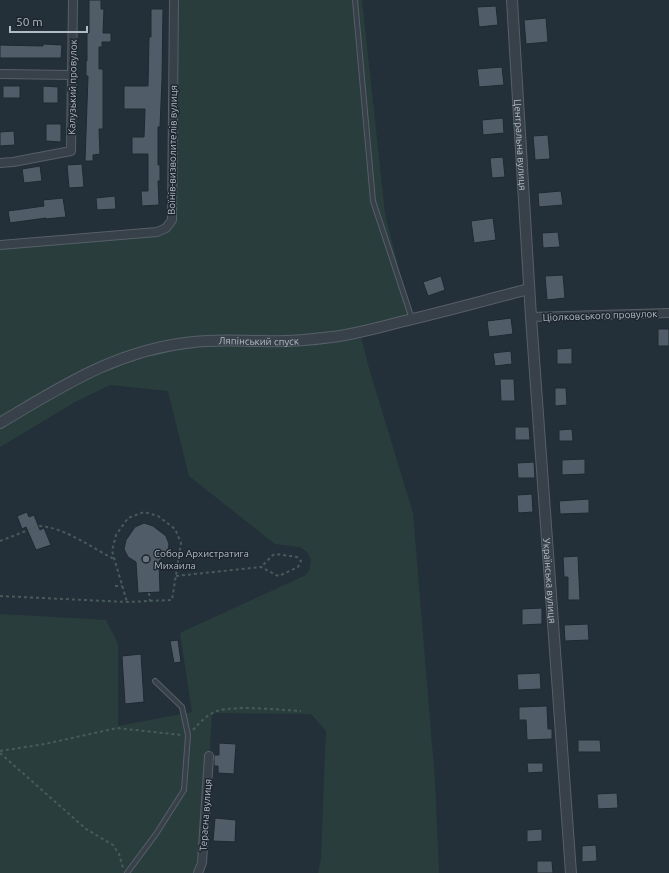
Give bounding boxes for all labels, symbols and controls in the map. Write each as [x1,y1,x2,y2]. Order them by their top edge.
scale bar [10,8,87,34]
text: 50 m [16,15,43,28]
street label: Калузький провулок [66,39,79,135]
street label: Воїнів-визволителів вулиця [166,85,179,215]
street label: Центральна вулиця [512,99,528,191]
street label: Ціолковського провулок [542,308,658,323]
street label: Ляпінський спуск [218,335,299,347]
street label: Українська вулиця [541,538,558,624]
place label: Собор Архистратига Михаила [154,548,249,571]
marker: Собор Архистратига Михаила [141,554,151,564]
street label: Терасна вулиця [197,778,214,852]

